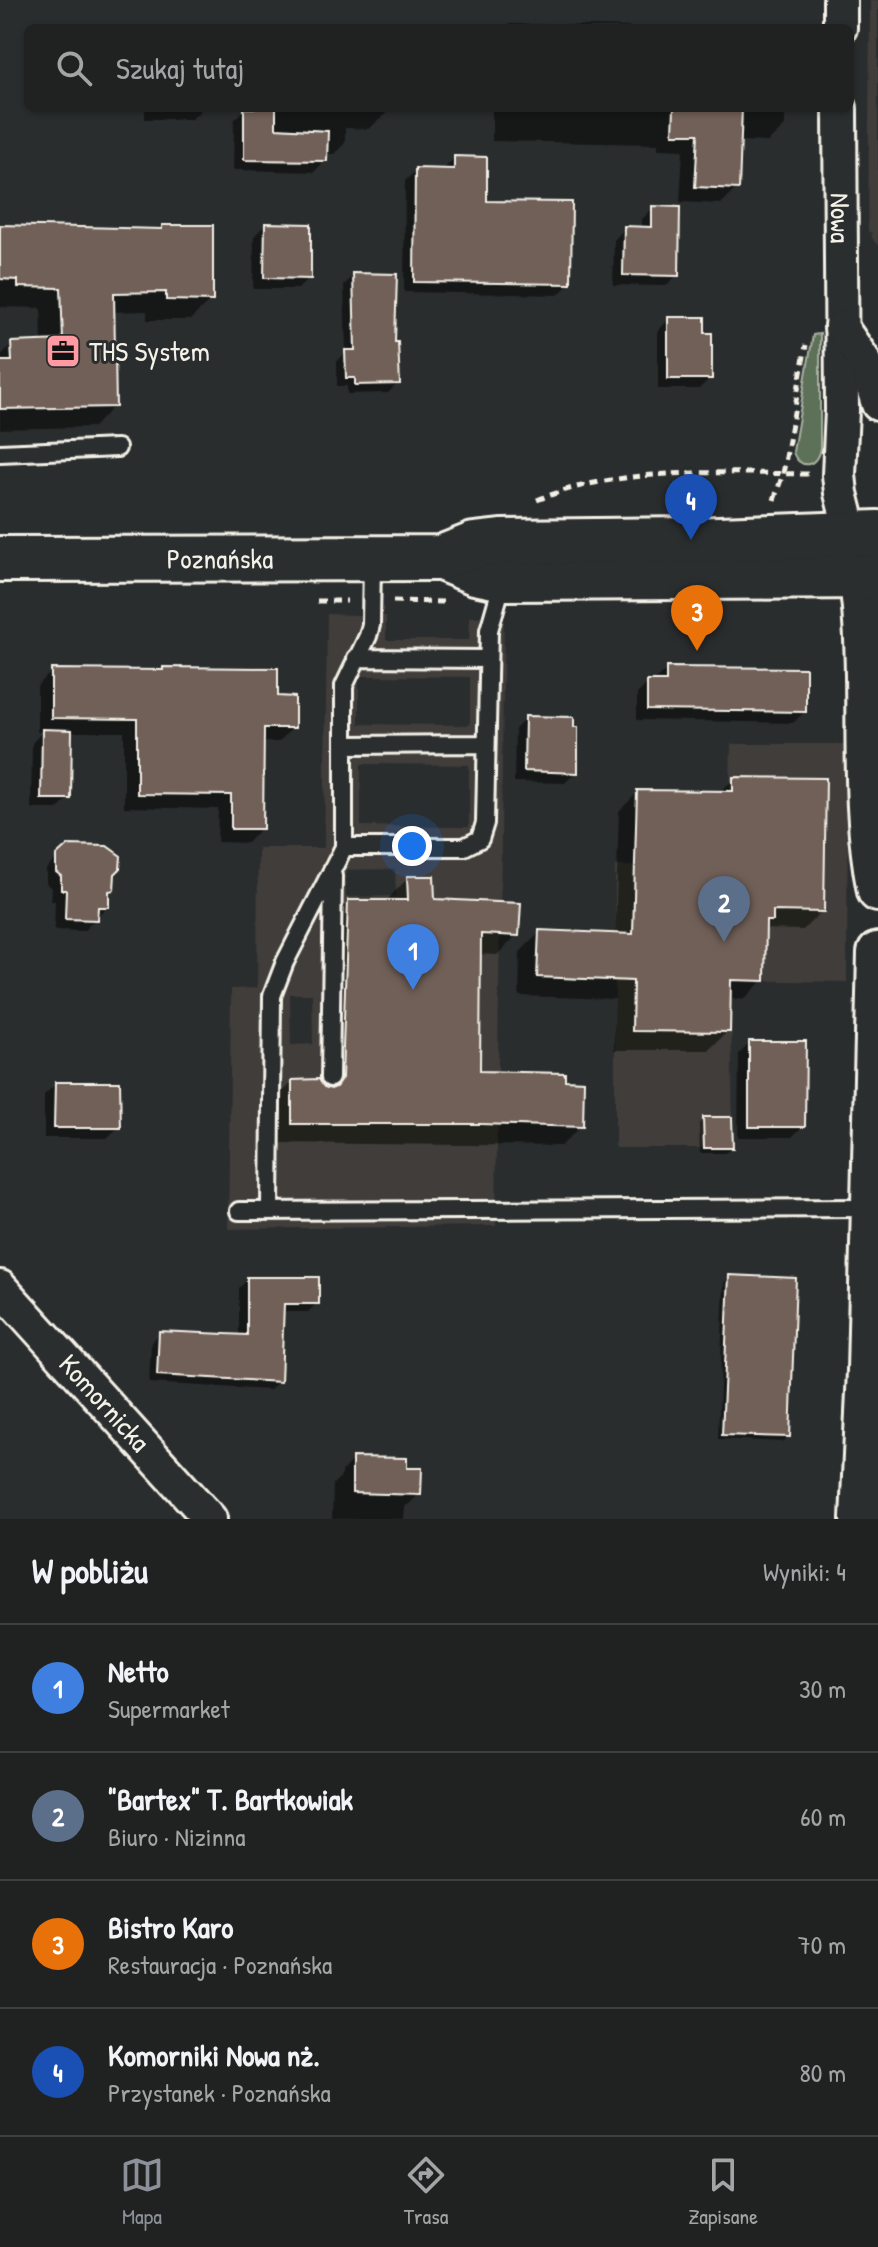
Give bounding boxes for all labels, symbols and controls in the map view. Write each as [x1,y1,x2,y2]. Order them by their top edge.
search box [24,24,854,112]
icon: search [52,46,96,90]
text: Szukaj tutaj [116,48,244,88]
street label: Nowa [822,193,860,243]
office icon: THS System [44,332,82,370]
place label: THS System [89,332,210,370]
pin: 4 [665,474,717,540]
street label: Poznańska [167,539,273,578]
pin: 3 [671,585,723,651]
your location [392,826,432,866]
pin: 2 [698,876,750,942]
pin: 1 [387,924,439,990]
street label: Komornicka [51,1346,159,1460]
text: W pobliżu [32,1548,148,1594]
text: Wyniki: 4 [763,1554,846,1589]
text: Netto [108,1651,169,1691]
text: 1 [53,1671,63,1706]
text: 30 m [799,1671,846,1706]
text: Supermarket [108,1691,230,1726]
text: "Bartex" T. Bartkowiak [108,1779,353,1819]
text: 2 [52,1799,64,1834]
text: 60 m [800,1799,846,1834]
text: Biuro · Nizinna [108,1819,245,1854]
text: Bistro Karo [108,1907,233,1947]
text: 3 [52,1927,64,1962]
text: 70 m [798,1927,846,1962]
text: Restauracja · Poznańska [108,1947,332,1982]
text: Komorniki Nowa nż. [108,2035,320,2075]
text: 4 [53,2055,63,2090]
text: 80 m [799,2055,846,2090]
text: Przystanek · Poznańska [108,2075,331,2110]
tab: Mapa [120,2153,164,2231]
tab: Trasa [404,2153,448,2231]
tab: Zapisane [688,2153,758,2231]

